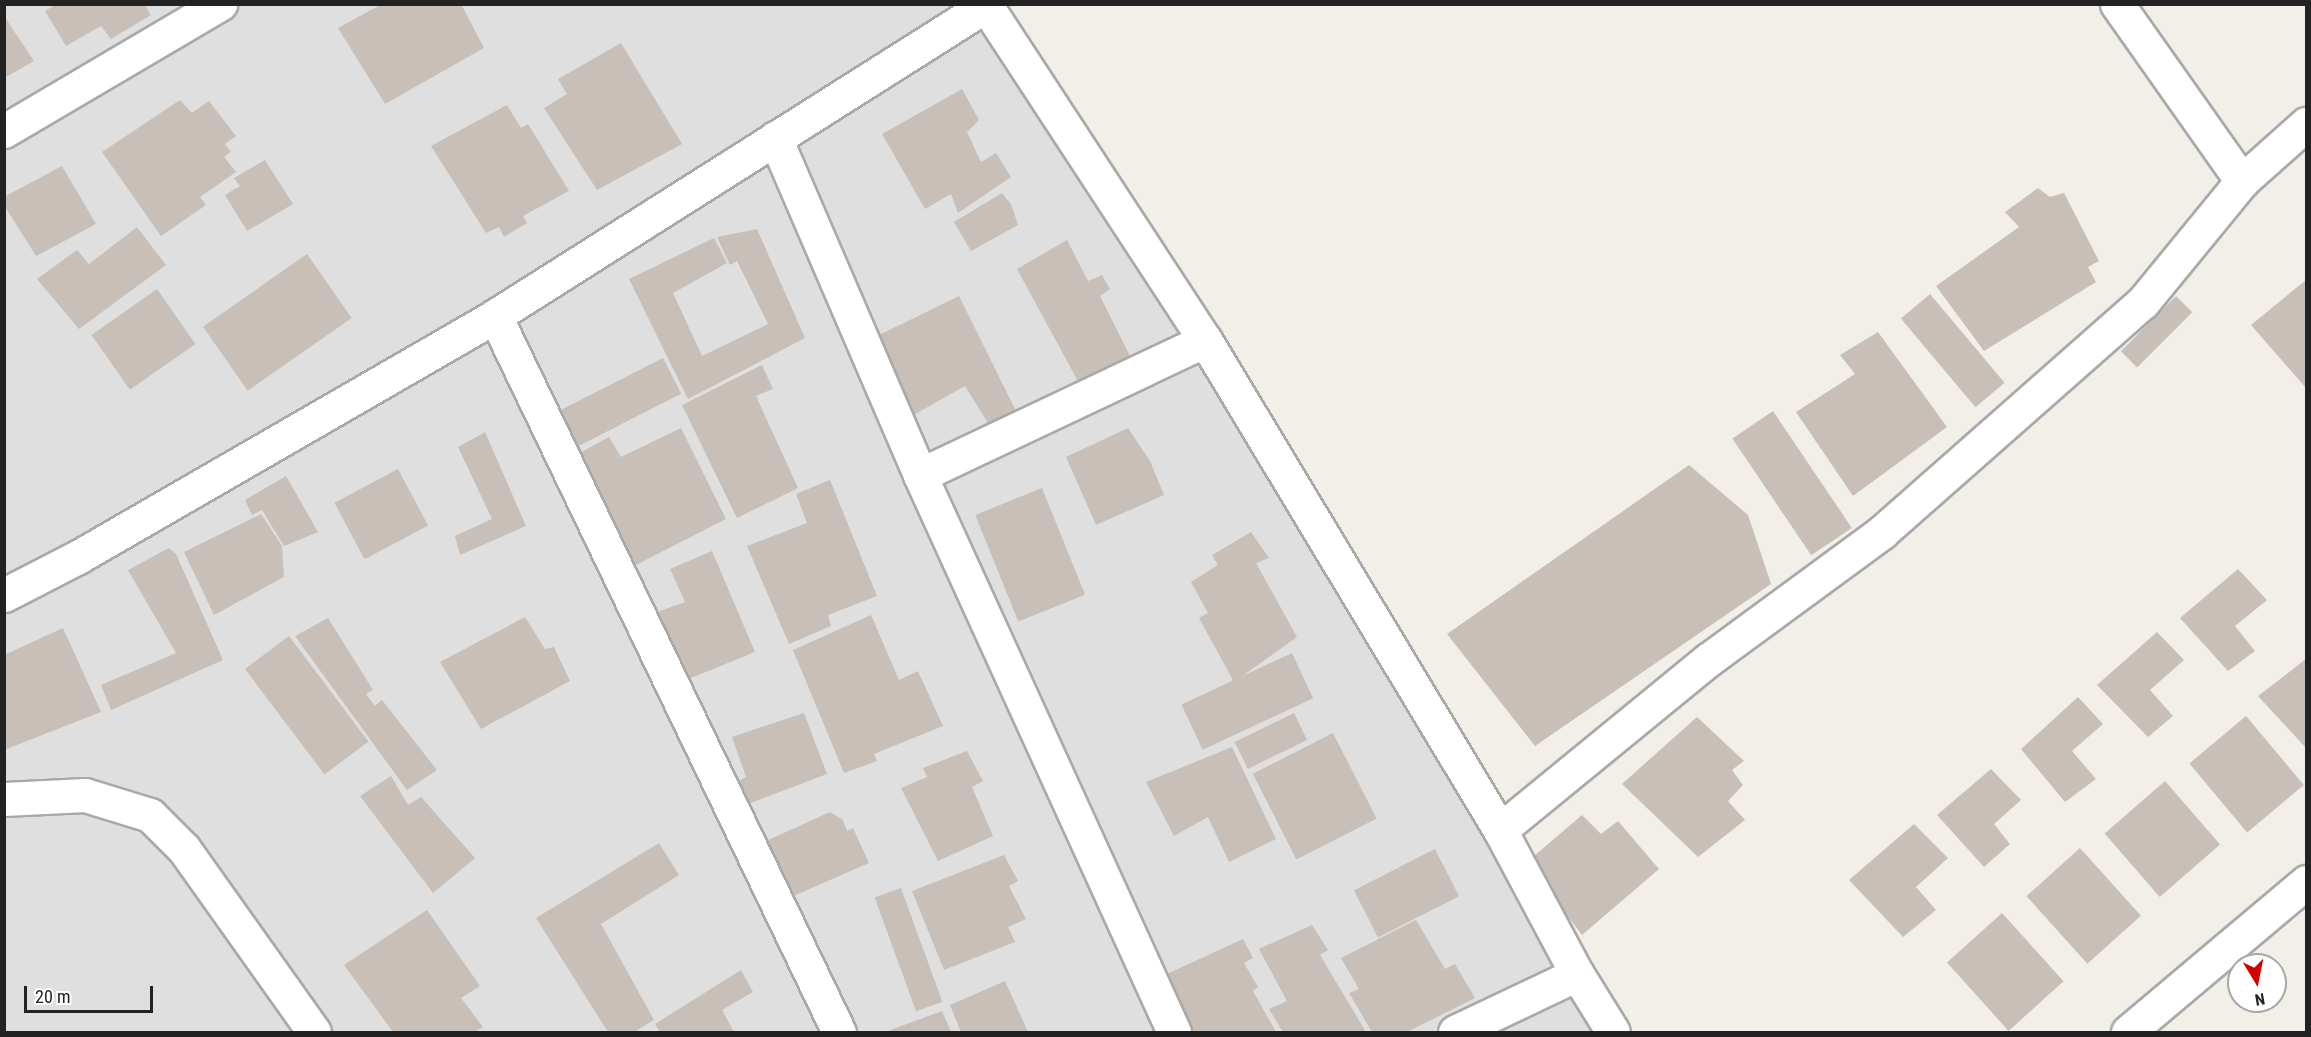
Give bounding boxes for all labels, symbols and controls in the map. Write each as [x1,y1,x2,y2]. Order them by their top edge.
north arrow [2227,953,2287,1013]
scale bar [27,974,156,1012]
text: 20 m [35,986,70,1007]
text: N [2253,989,2266,1009]

